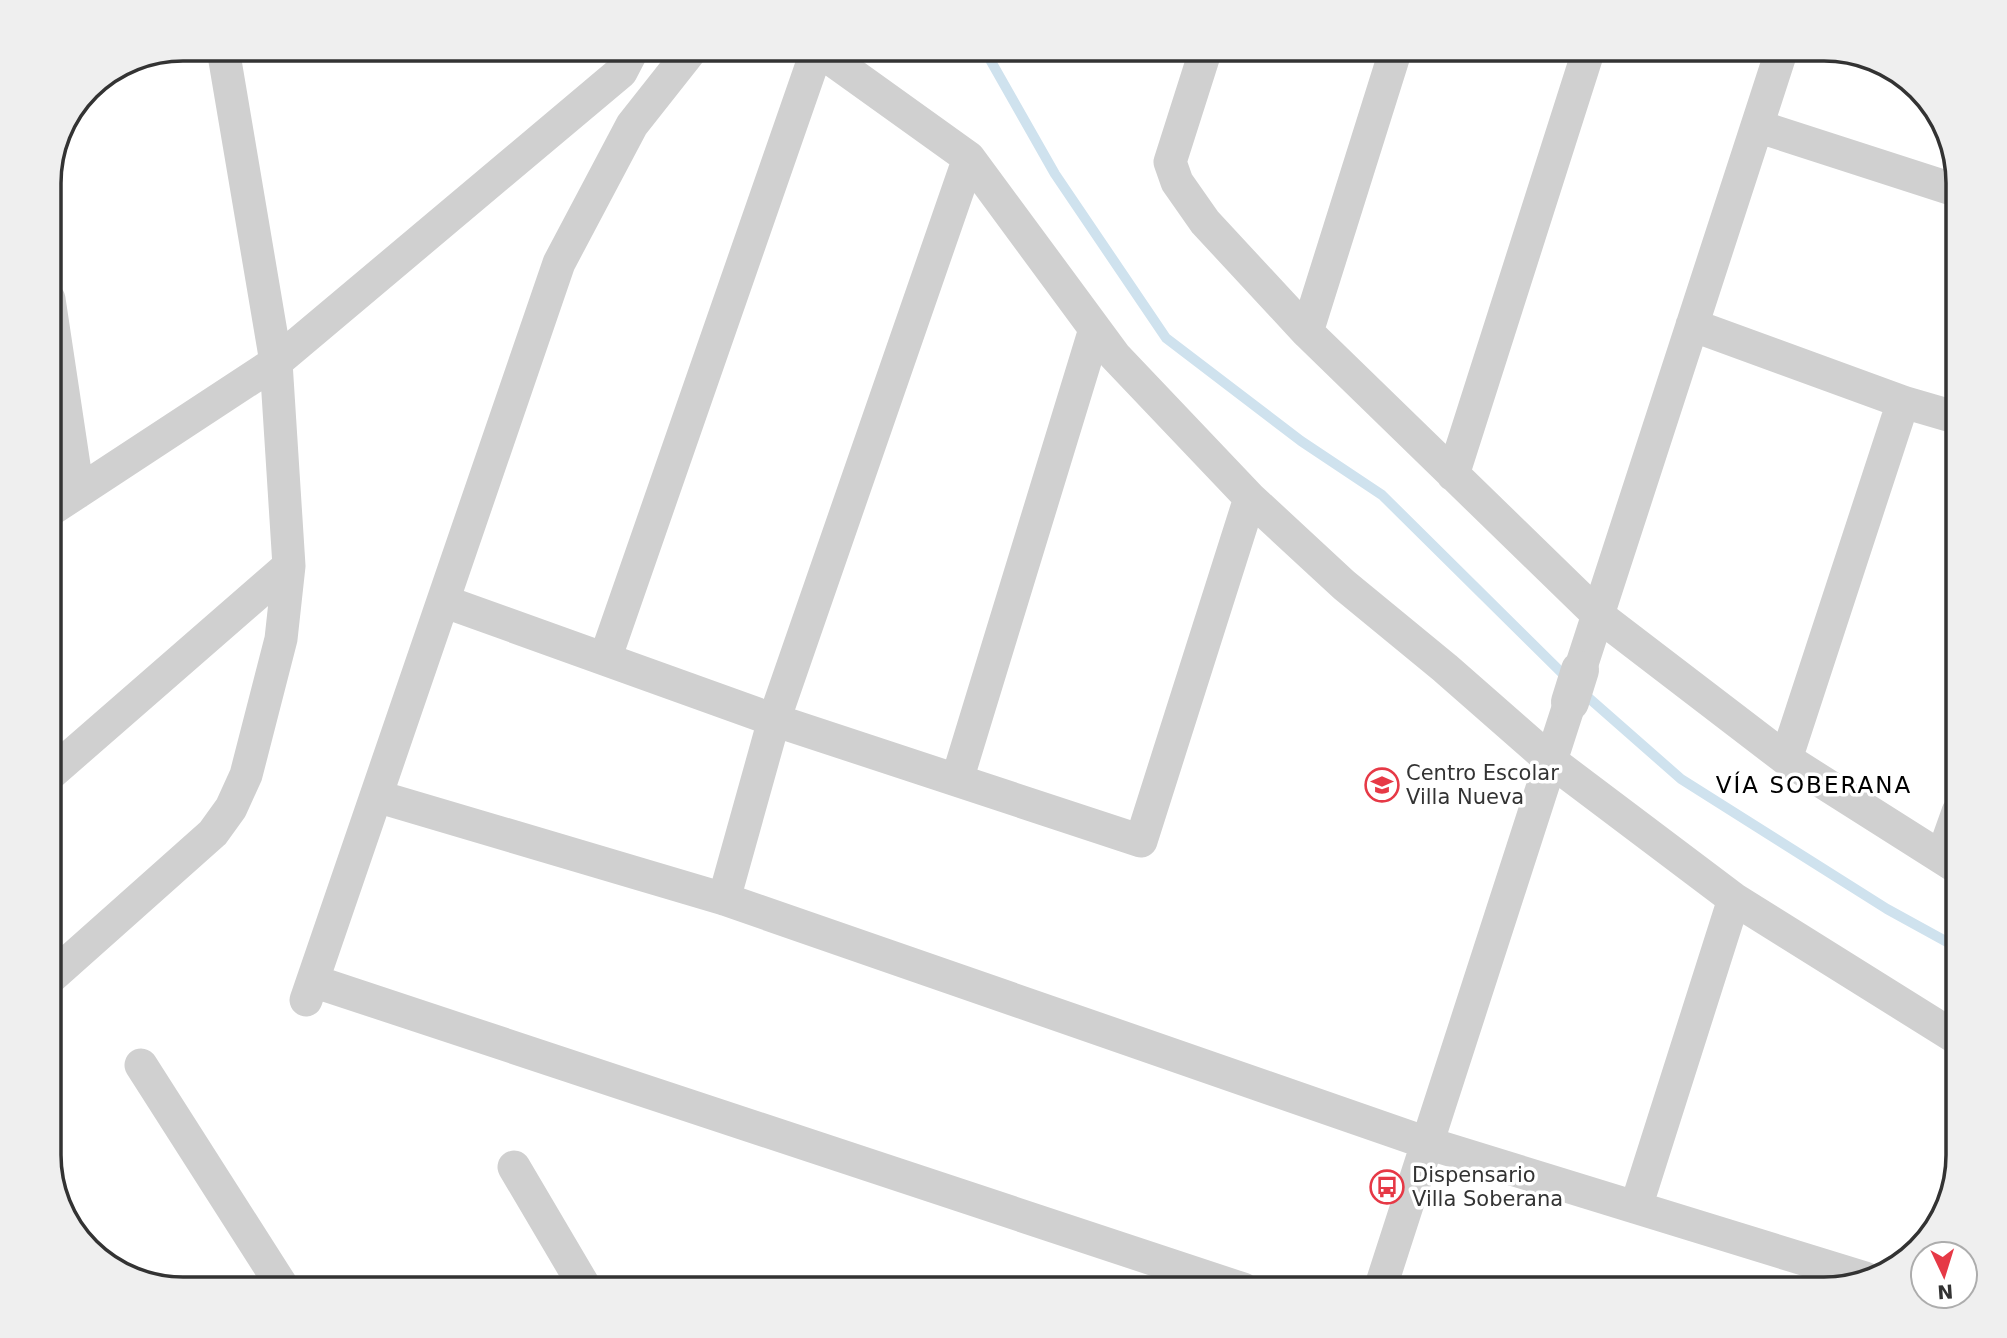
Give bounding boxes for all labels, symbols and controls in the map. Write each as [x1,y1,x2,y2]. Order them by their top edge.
place label: Centro Escolar Villa Nueva [1406,761,1559,809]
school or university icon: Centro Escolar Villa Nueva [1363,766,1401,804]
district label: VÍA SOBERANA [1716,771,1912,798]
place label: Dispensario Villa Soberana [1412,1163,1563,1211]
bus stop icon: Dispensario Villa Soberana [1368,1168,1406,1206]
north arrow [1909,1240,1979,1310]
text: N [1936,1280,1954,1303]

